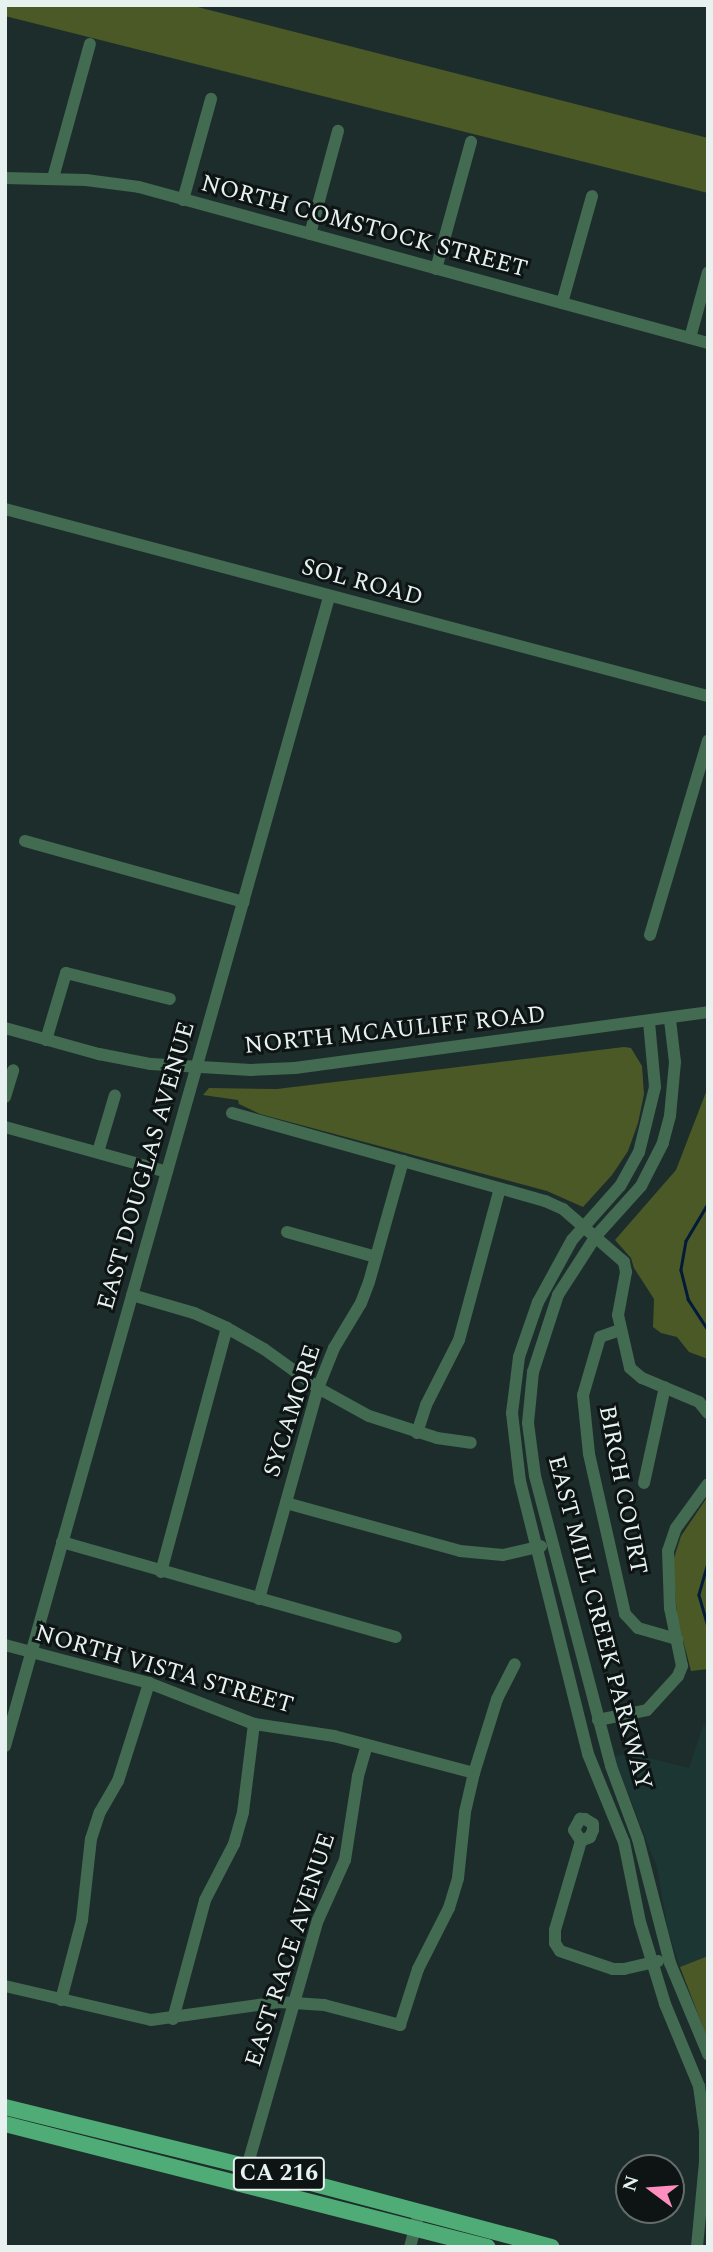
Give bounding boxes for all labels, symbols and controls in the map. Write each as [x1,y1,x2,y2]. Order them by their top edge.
street label: NORTH COMSTOCK STREET [198,169,530,285]
street label: SOL ROAD [298,553,426,613]
street label: NORTH MCAULIFF ROAD [243,1001,547,1061]
street label: EAST DOUGLAS AVENUE [92,1018,202,1314]
street label: SYCAMORE [258,1341,328,1481]
street label: BIRCH COURT [591,1403,653,1577]
street label: EAST MILL CREEK PARKWAY [540,1453,658,1793]
street label: NORTH VISTA STREET [32,1619,296,1721]
street label: EAST RACE AVENUE [240,1830,342,2070]
road number: CA 216 [232,2154,326,2194]
north arrow [615,2154,685,2224]
text: N [615,2172,647,2195]

